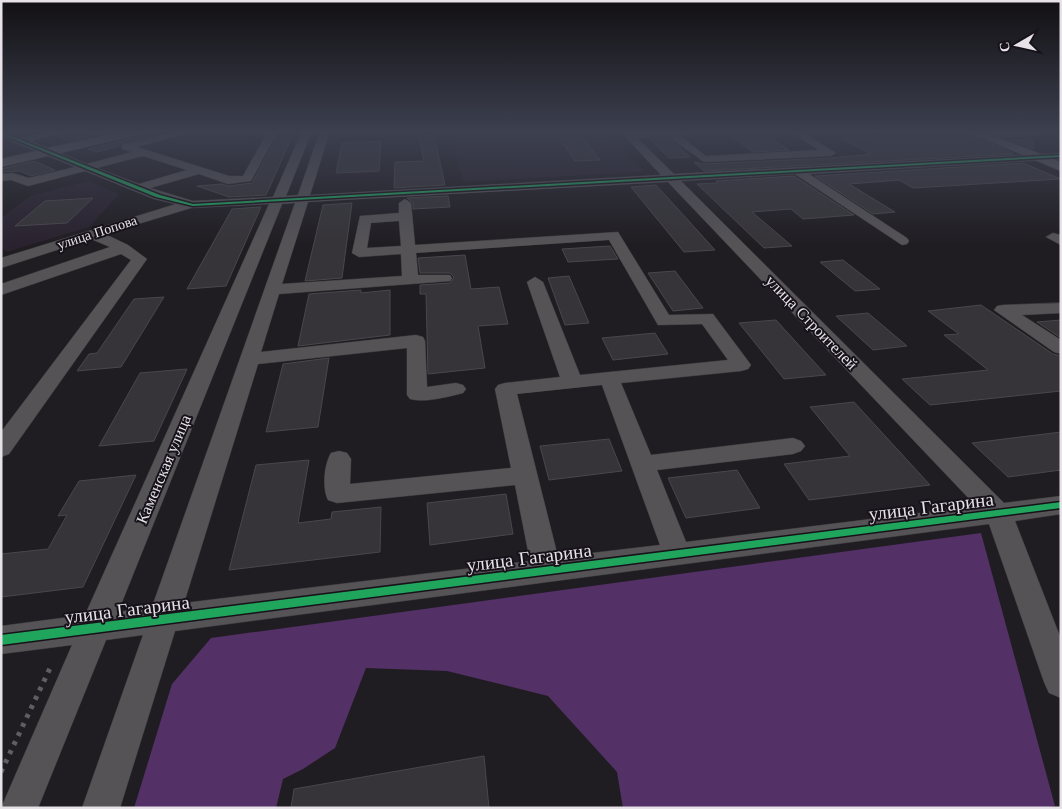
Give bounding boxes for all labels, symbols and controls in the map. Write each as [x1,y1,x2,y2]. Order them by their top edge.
north arrow [992,20,1042,70]
text: С [994,41,1014,53]
street label: улица Попова [55,210,140,253]
street label: улица Строителей [762,270,863,374]
street label: Каменская улица [131,411,195,527]
street label: улица Гагарина [867,487,995,526]
street label: улица Гагарина [465,538,593,577]
street label: улица Гагарина [63,590,191,629]

